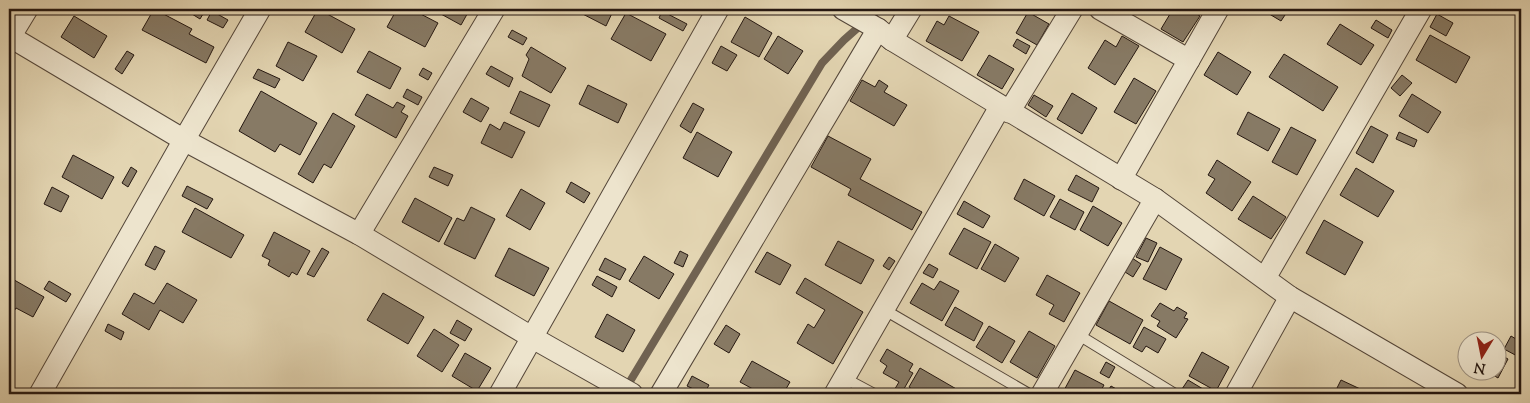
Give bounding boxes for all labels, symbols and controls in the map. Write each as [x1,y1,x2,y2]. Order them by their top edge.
north arrow [1458,330,1508,380]
text: N [1473,356,1487,378]

